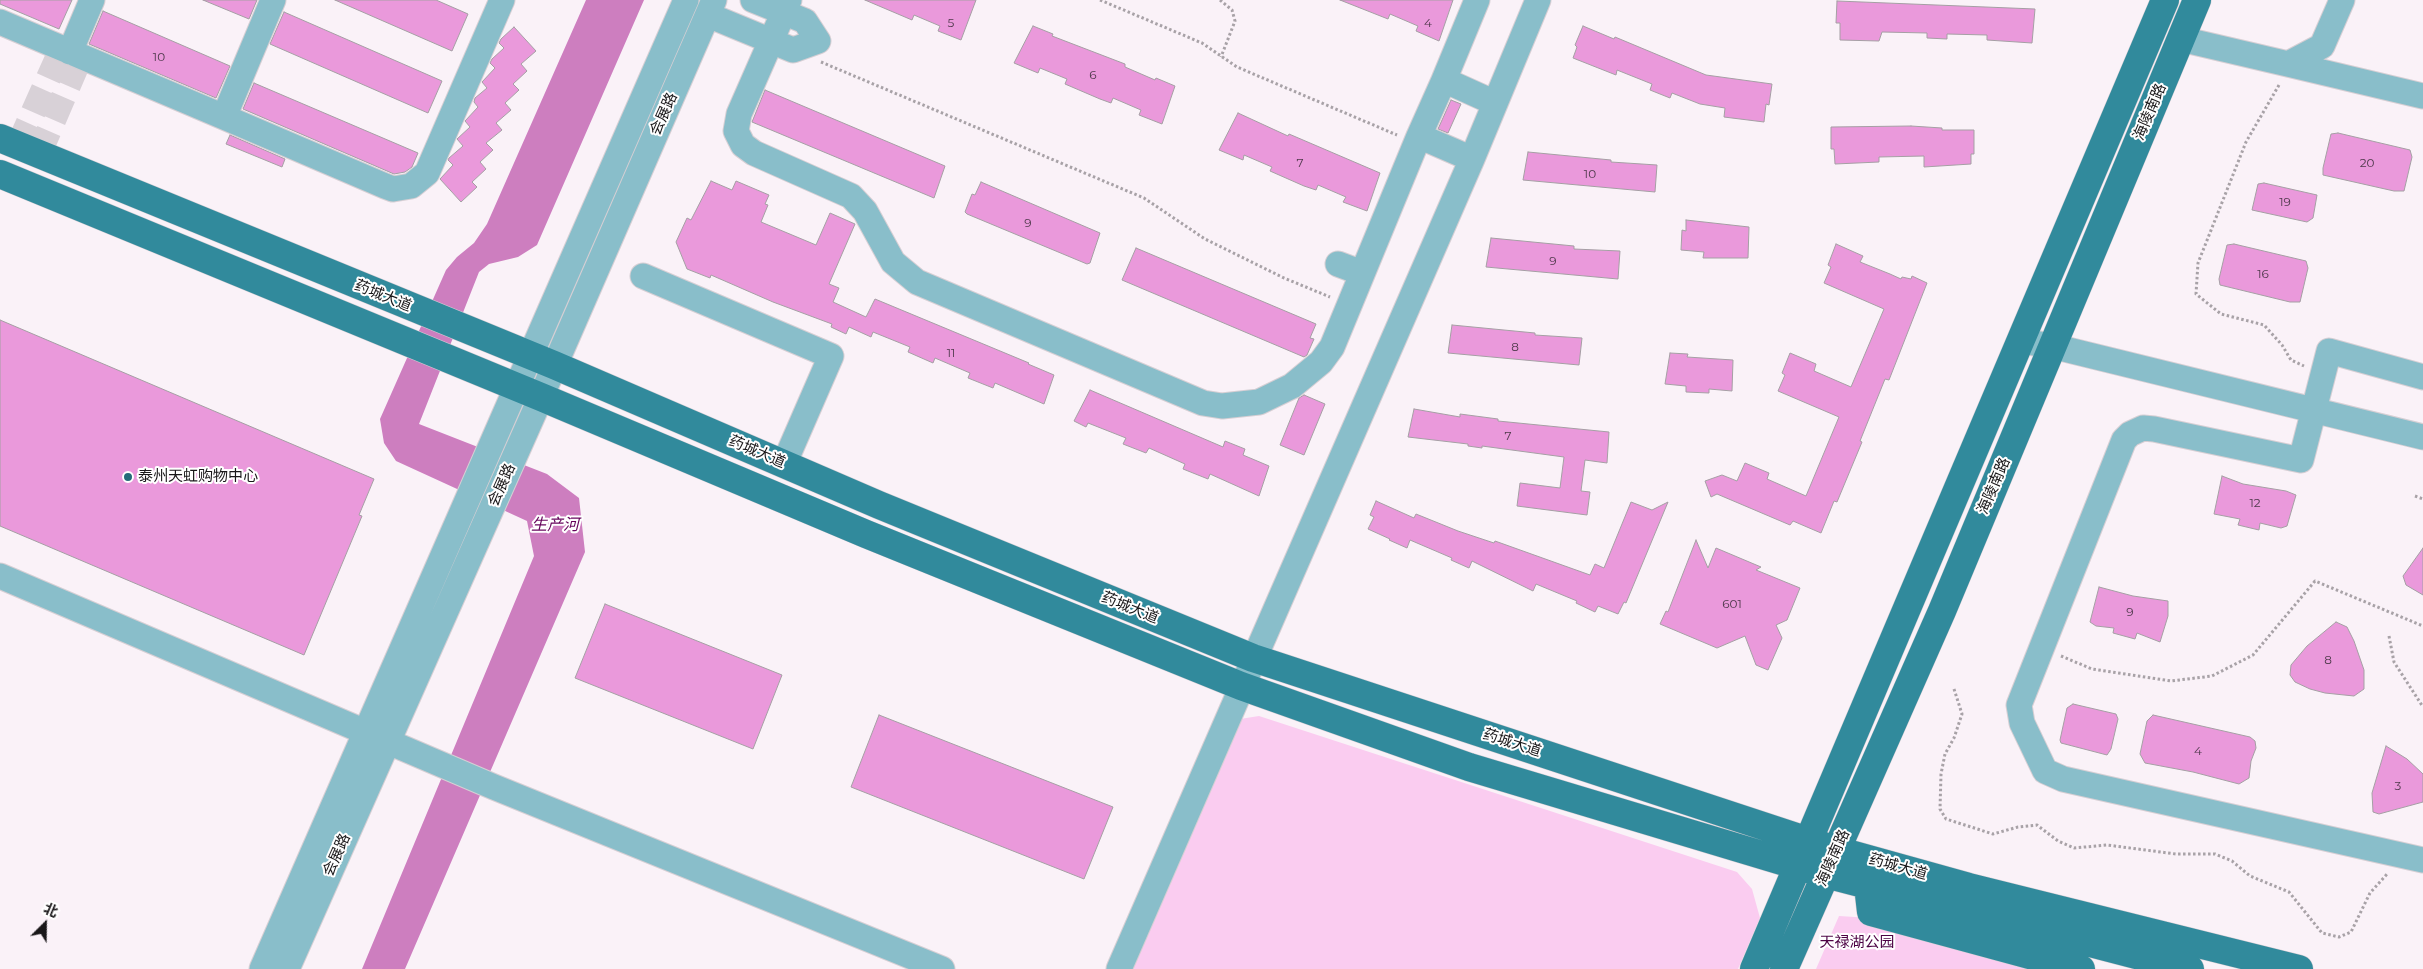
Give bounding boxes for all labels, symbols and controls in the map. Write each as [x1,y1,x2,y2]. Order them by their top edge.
house number: 5 [948,16,954,30]
house number: 4 [1424,16,1432,30]
house number: 10 [153,50,165,64]
house number: 6 [1089,68,1097,82]
street label: 海陵南路 [2130,81,2170,143]
street label: 会展路 [647,90,681,138]
house number: 7 [1296,156,1304,170]
house number: 20 [2360,156,2374,170]
house number: 10 [1584,167,1596,181]
house number: 19 [2279,195,2291,209]
house number: 9 [1024,216,1032,230]
house number: 9 [1549,254,1557,268]
house number: 16 [2257,267,2269,281]
street label: 药城大道 [352,276,414,316]
house number: 8 [1511,340,1519,354]
house number: 11 [947,346,955,360]
house number: 7 [1504,429,1512,443]
street label: 药城大道 [726,432,788,472]
street label: 海陵南路 [1974,455,2014,517]
street label: 会展路 [485,461,519,509]
place label: 泰州天虹购物中心 [138,468,258,486]
marker: 泰州天虹购物中心 [122,471,134,483]
house number: 12 [2249,496,2261,510]
water label: 生产河 [531,515,579,535]
street label: 药城大道 [1099,588,1161,628]
house number: 601 [1722,597,1742,611]
house number: 9 [2126,605,2134,619]
house number: 8 [2324,653,2332,667]
street label: 药城大道 [1481,725,1543,761]
house number: 4 [2194,744,2202,758]
house number: 3 [2395,779,2401,793]
street label: 海陵南路 [1813,827,1853,889]
street label: 会展路 [320,831,354,879]
street label: 药城大道 [1867,850,1929,884]
north arrow [20,899,70,949]
text: 北 [41,899,61,921]
park label: 天禄湖公园 [1820,934,1894,952]

